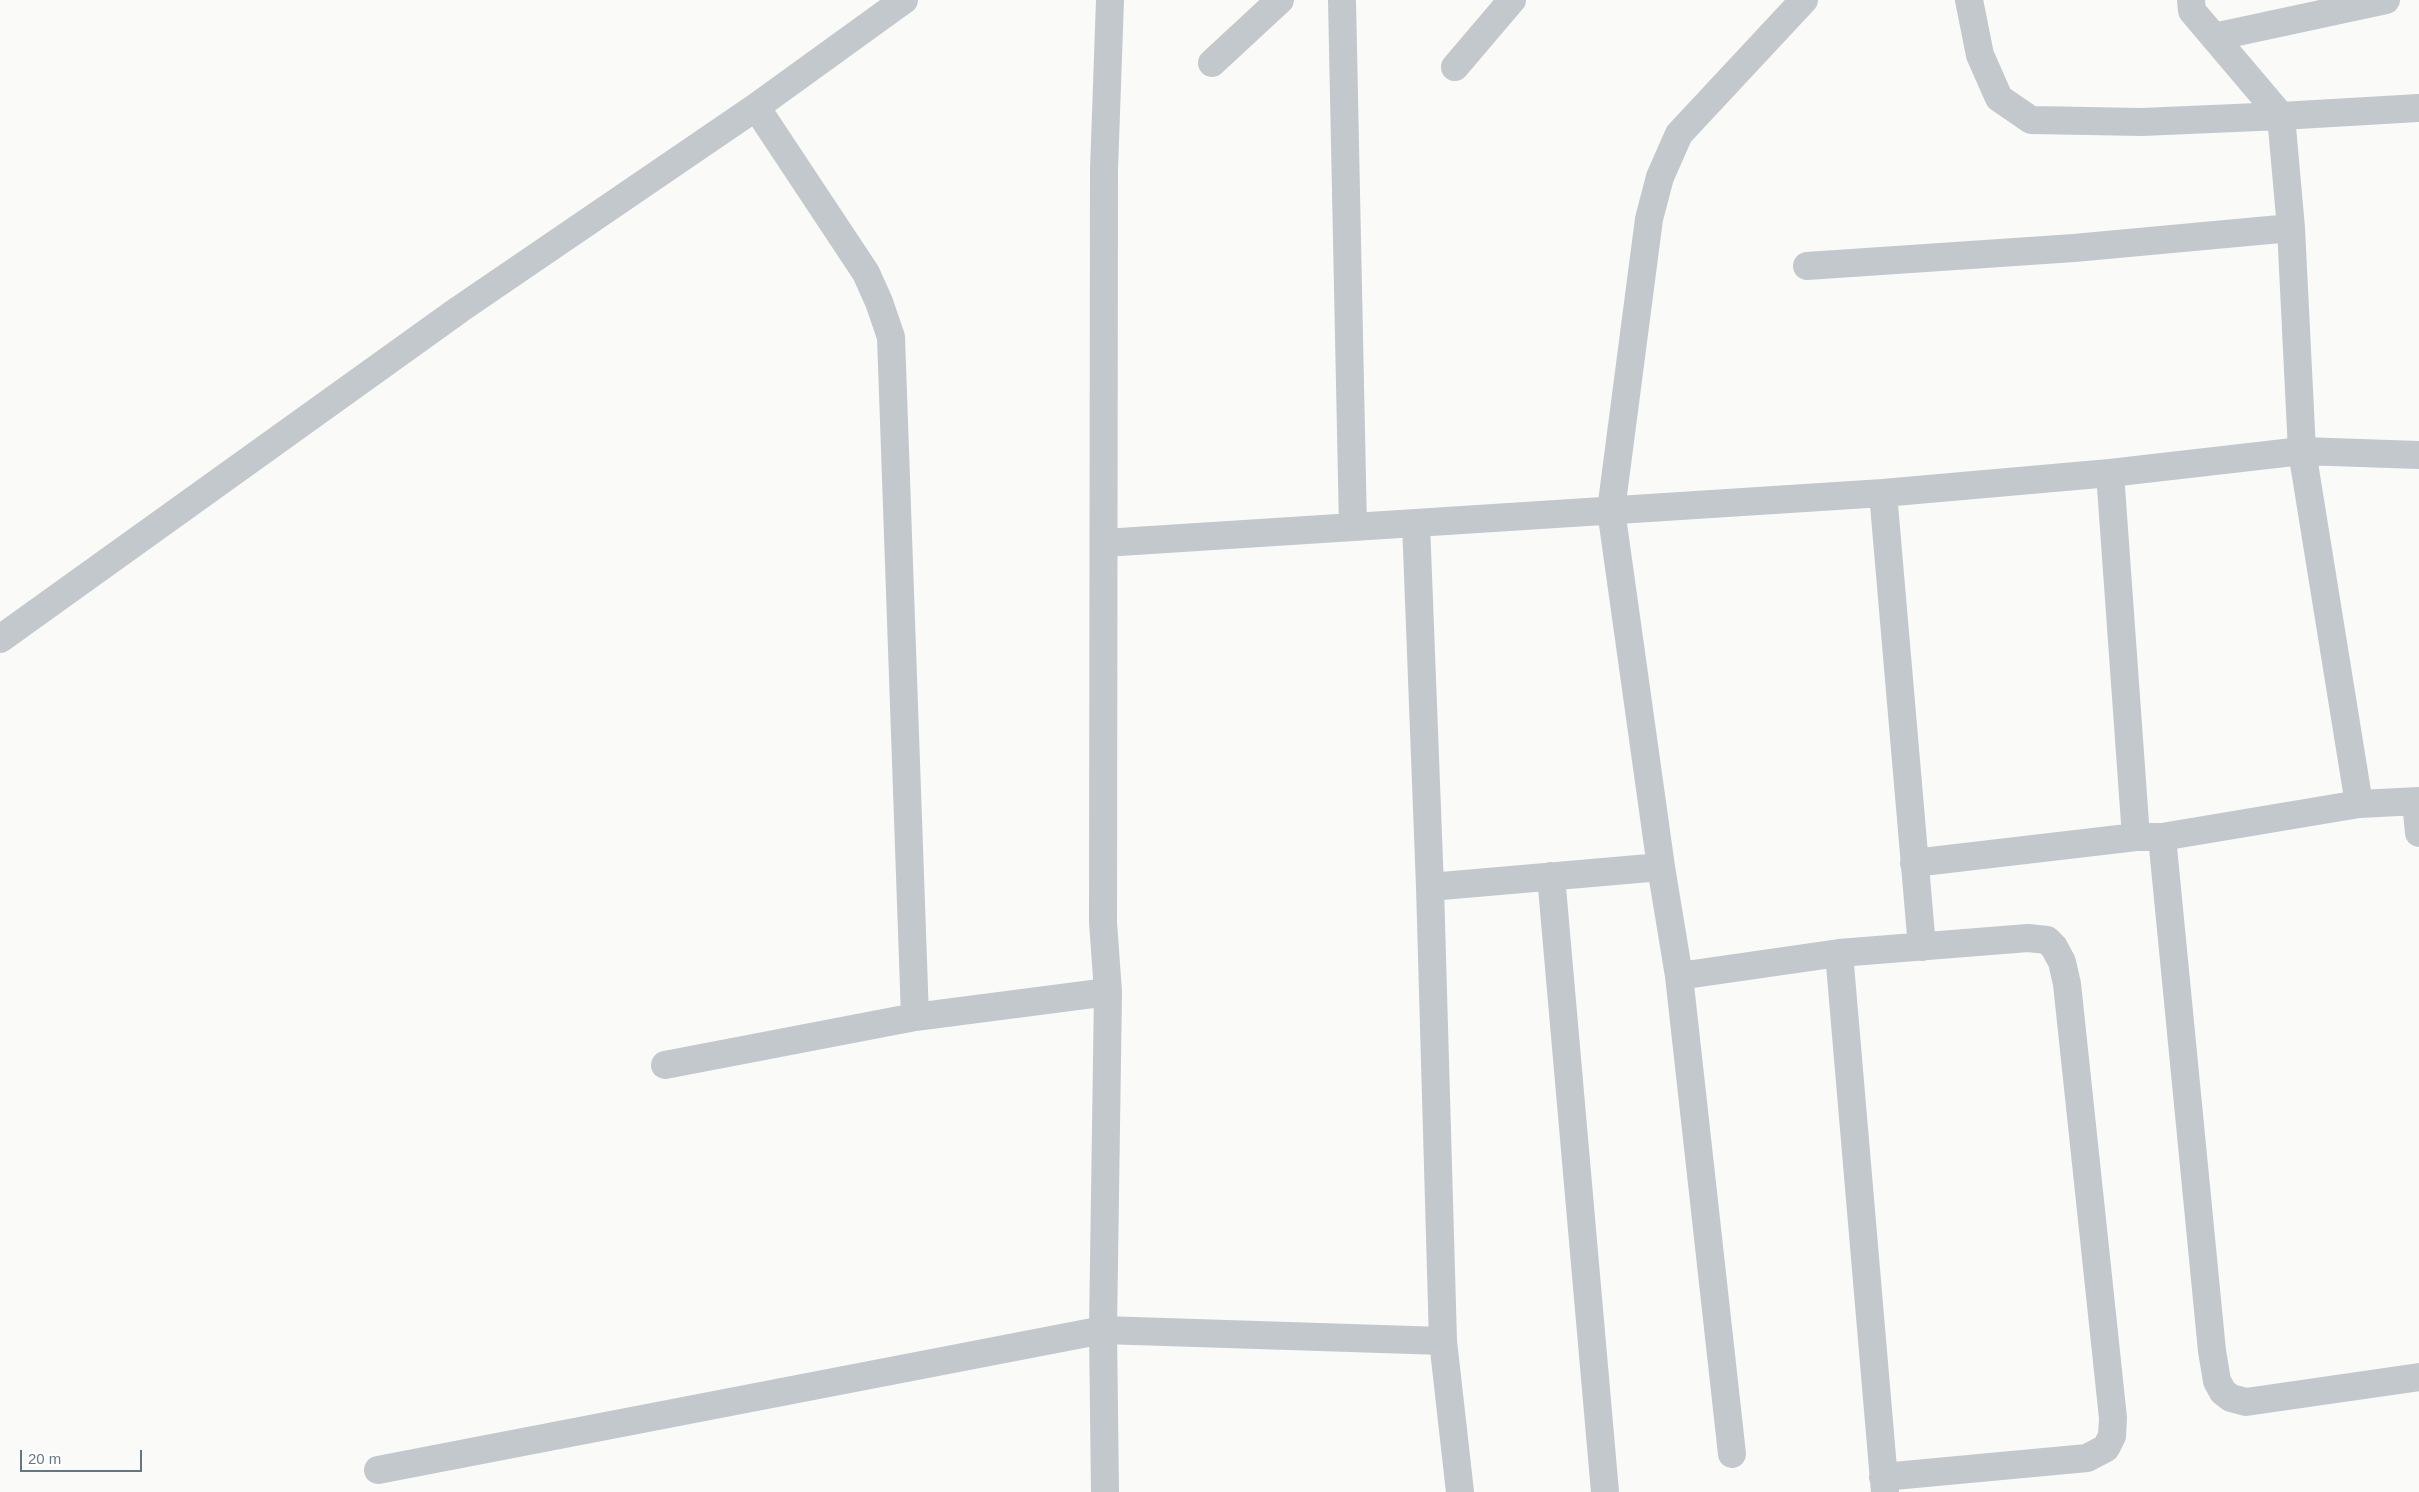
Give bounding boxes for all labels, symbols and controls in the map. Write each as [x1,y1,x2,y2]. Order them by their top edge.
scale bar [22,1440,145,1472]
text: 20 m [28,1450,61,1467]

